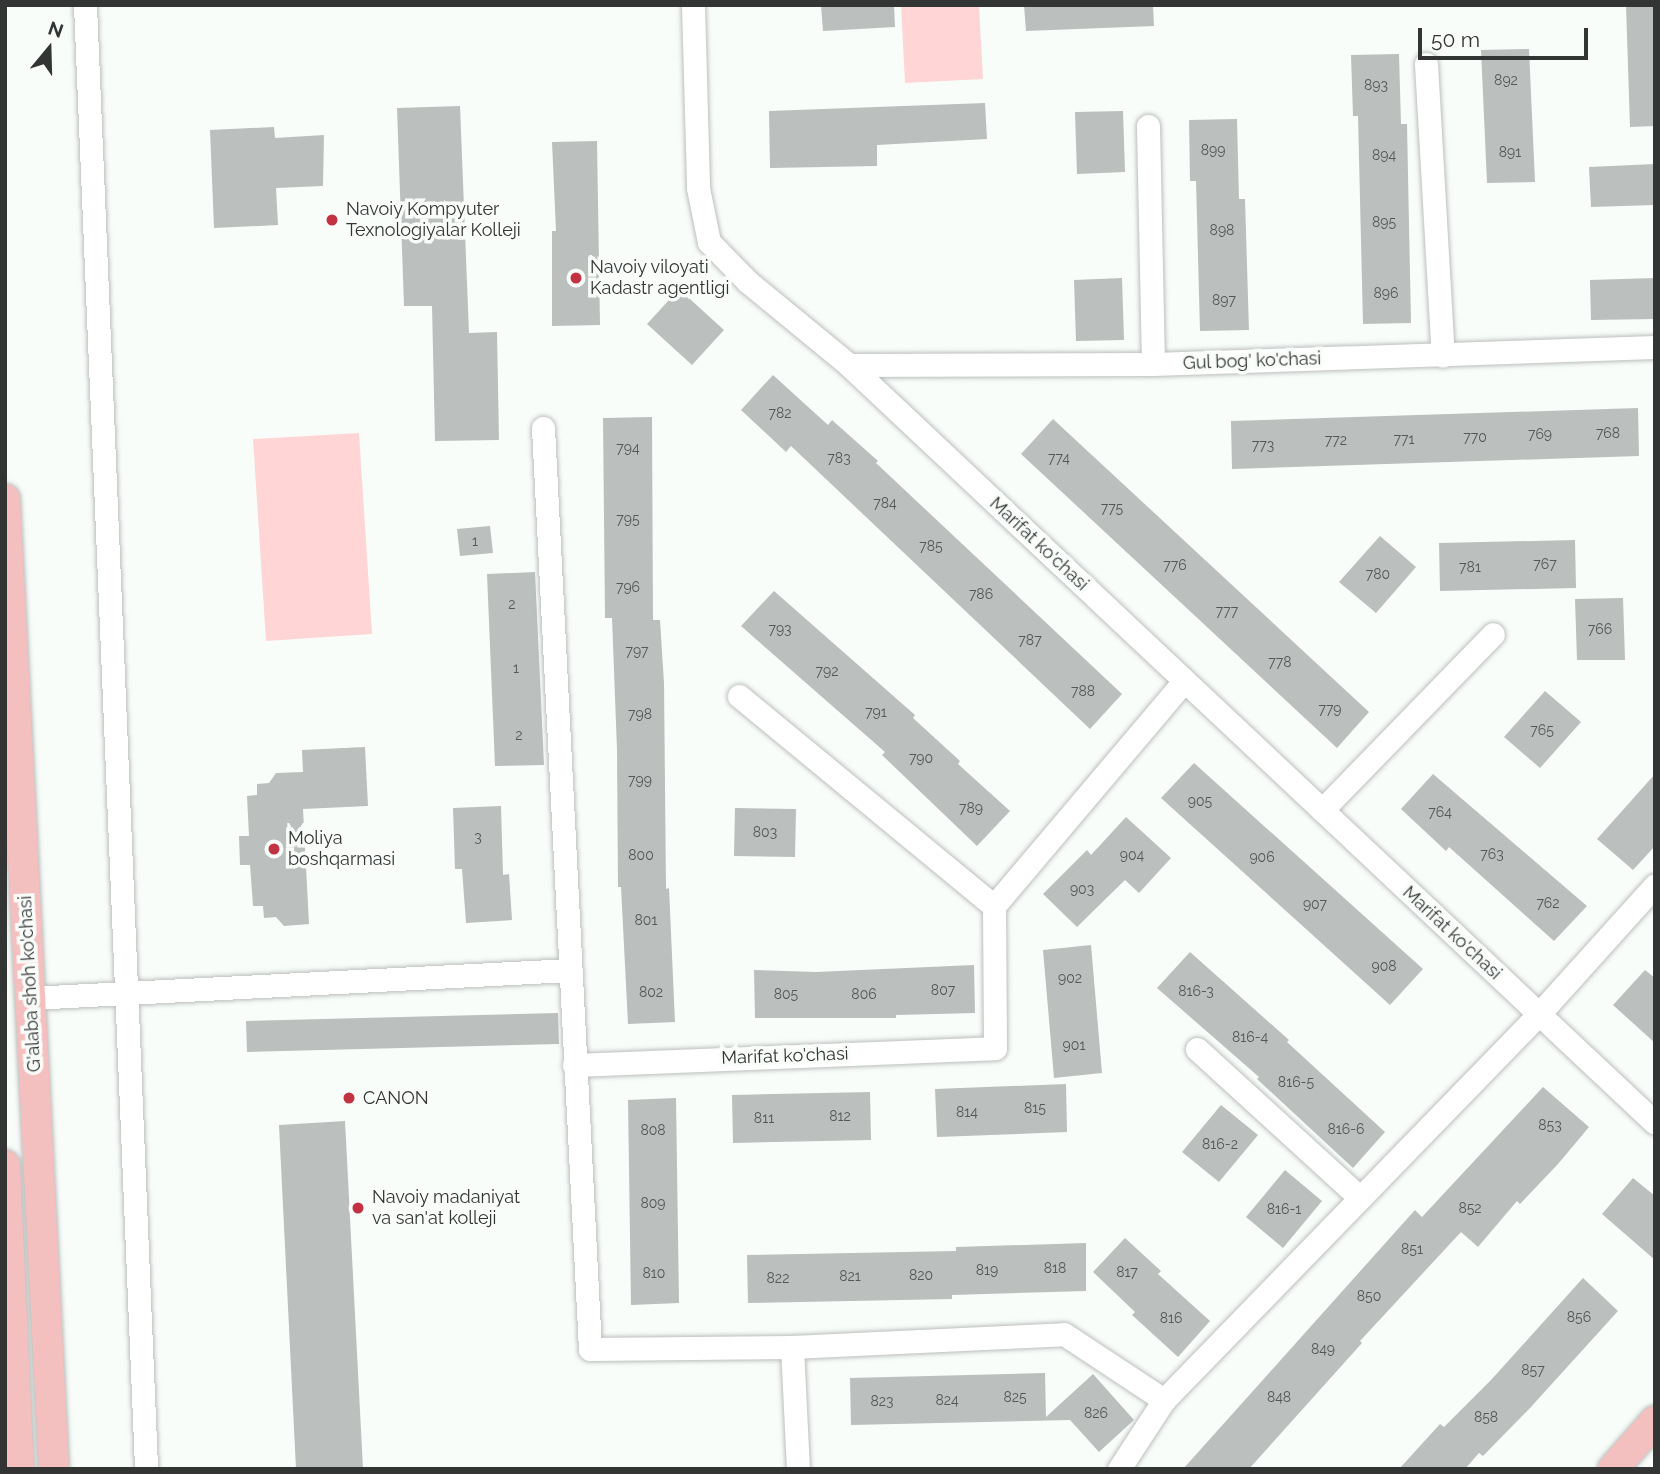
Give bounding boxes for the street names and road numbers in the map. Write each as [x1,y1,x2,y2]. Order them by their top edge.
street label: Gul bog' ko'chasi [1182,348,1322,374]
street label: Marifat ko'chasi [985,493,1093,595]
street label: Marifat ko'chasi [1398,882,1506,984]
street label: G'alaba shoh ko'chasi [15,895,45,1073]
street label: Marifat ko'chasi [721,1043,849,1069]

